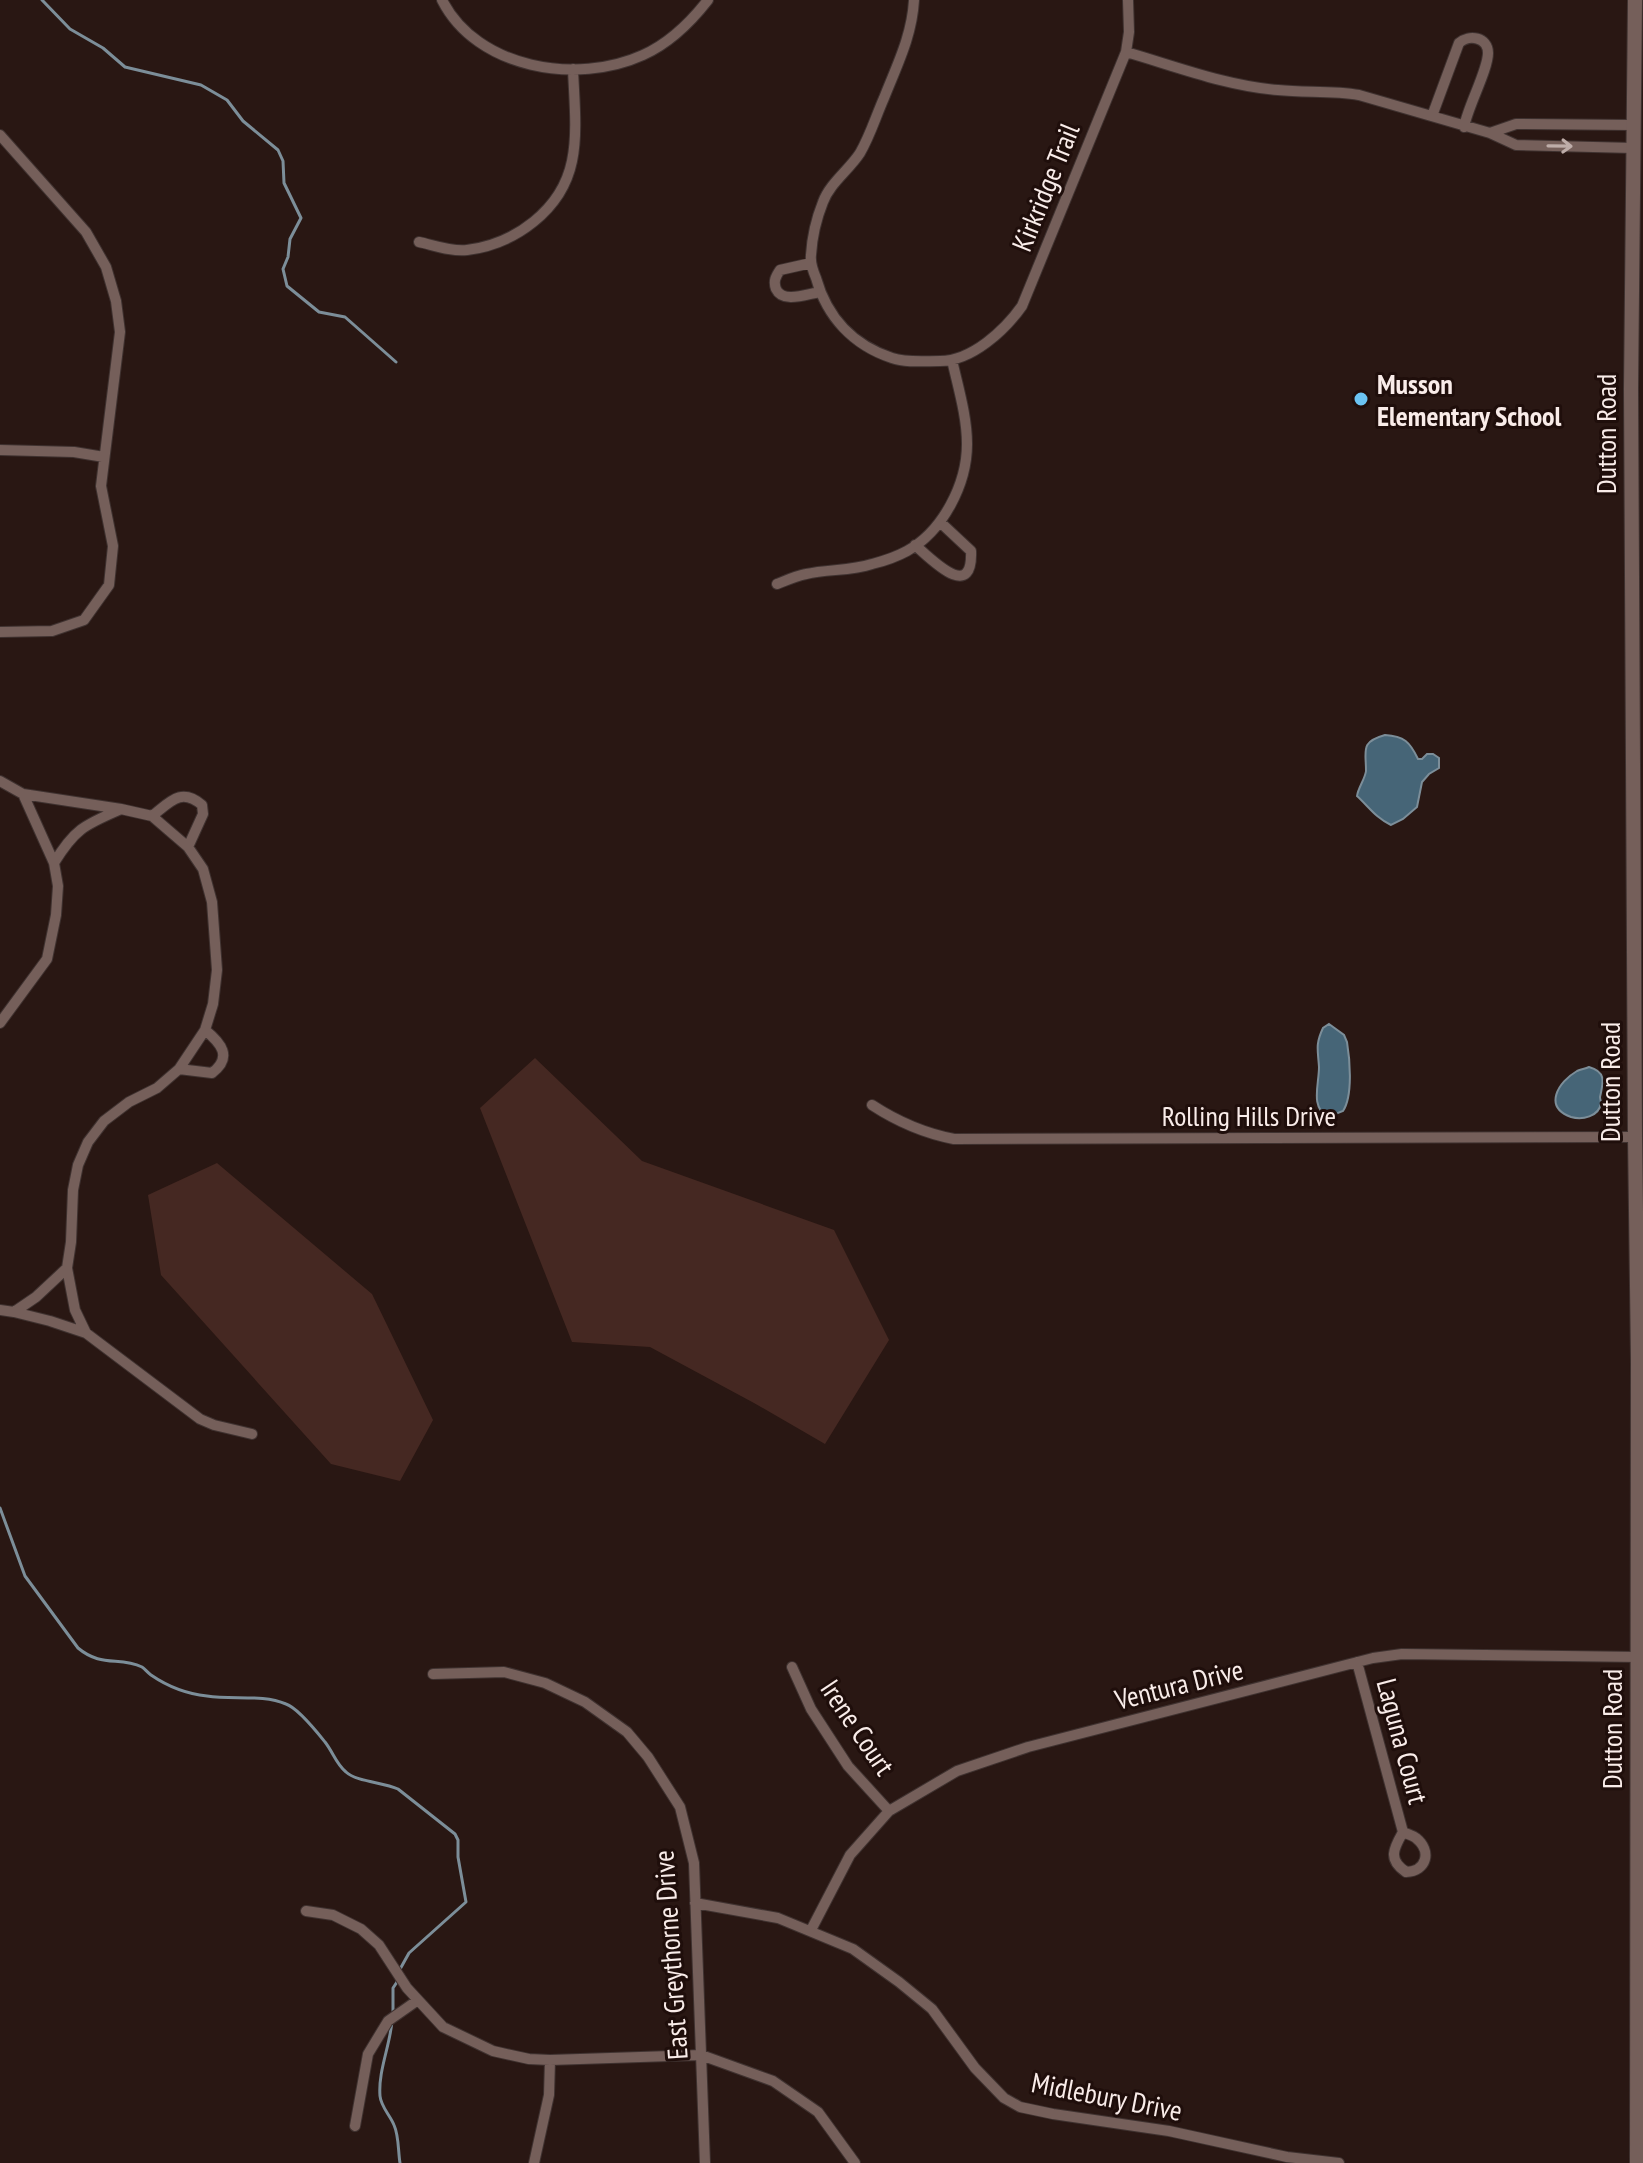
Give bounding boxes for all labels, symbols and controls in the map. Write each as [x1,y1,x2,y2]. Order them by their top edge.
street label: Kirkridge Trail [1003,117,1088,256]
one-way arrow [1546,139,1573,154]
place label: Musson Elementary School [1377,365,1562,434]
street label: Dutton Road [1587,374,1624,494]
marker: Musson Elementary School [1352,390,1370,408]
street label: Dutton Road [1591,1022,1628,1142]
street label: Rolling Hills Drive [1162,1097,1336,1134]
street label: Ventura Drive [1110,1650,1247,1718]
street label: Dutton Road [1593,1669,1630,1789]
street label: Irene Court [812,1672,904,1782]
street label: Laguna Court [1369,1674,1438,1808]
street label: East Greythorne Drive [644,1849,696,2061]
street label: Midlebury Drive [1029,2063,1185,2129]

